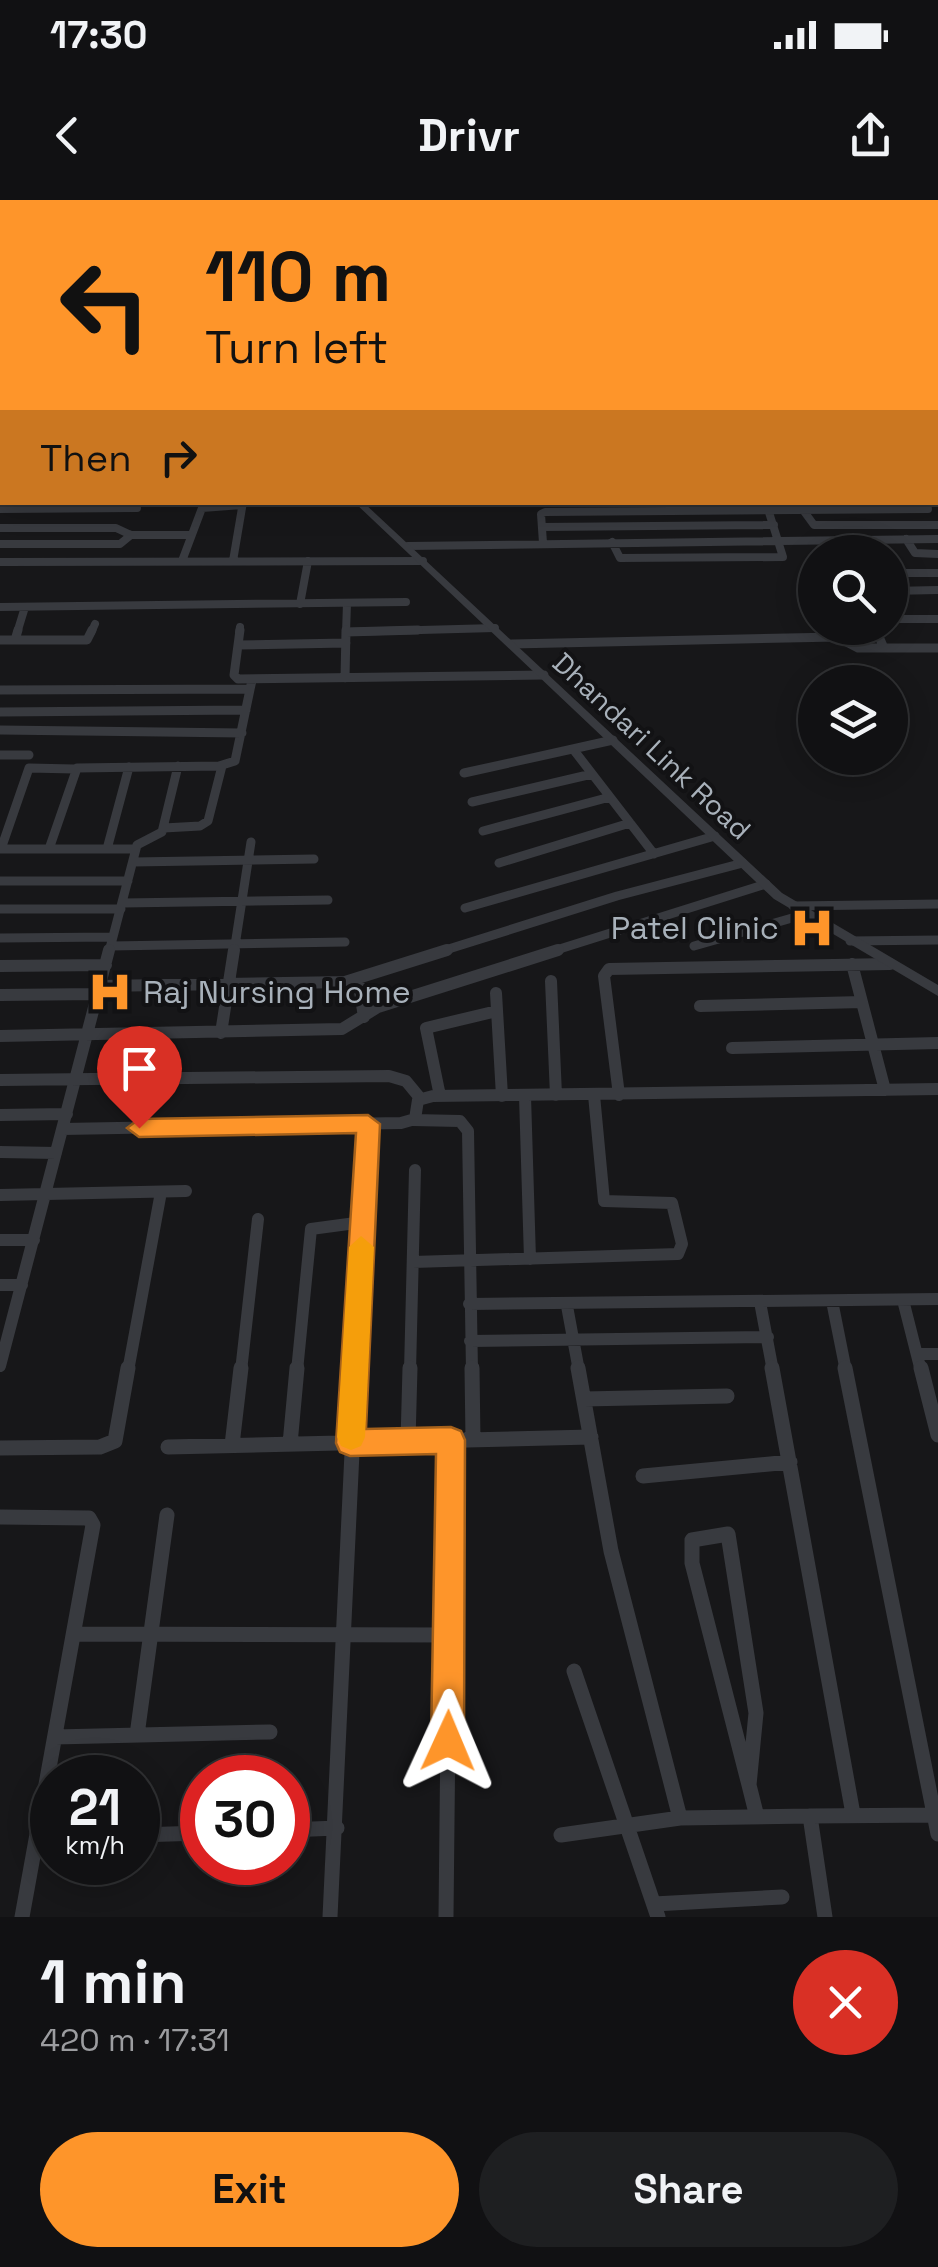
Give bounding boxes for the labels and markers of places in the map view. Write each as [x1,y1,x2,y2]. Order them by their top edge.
hospital icon: Patel Clinic [788,904,836,952]
place label: Patel Clinic [611,908,779,948]
hospital icon: Raj Nursing Home [86,968,134,1016]
place label: Raj Nursing Home [143,972,411,1012]
pin [97,1026,182,1129]

